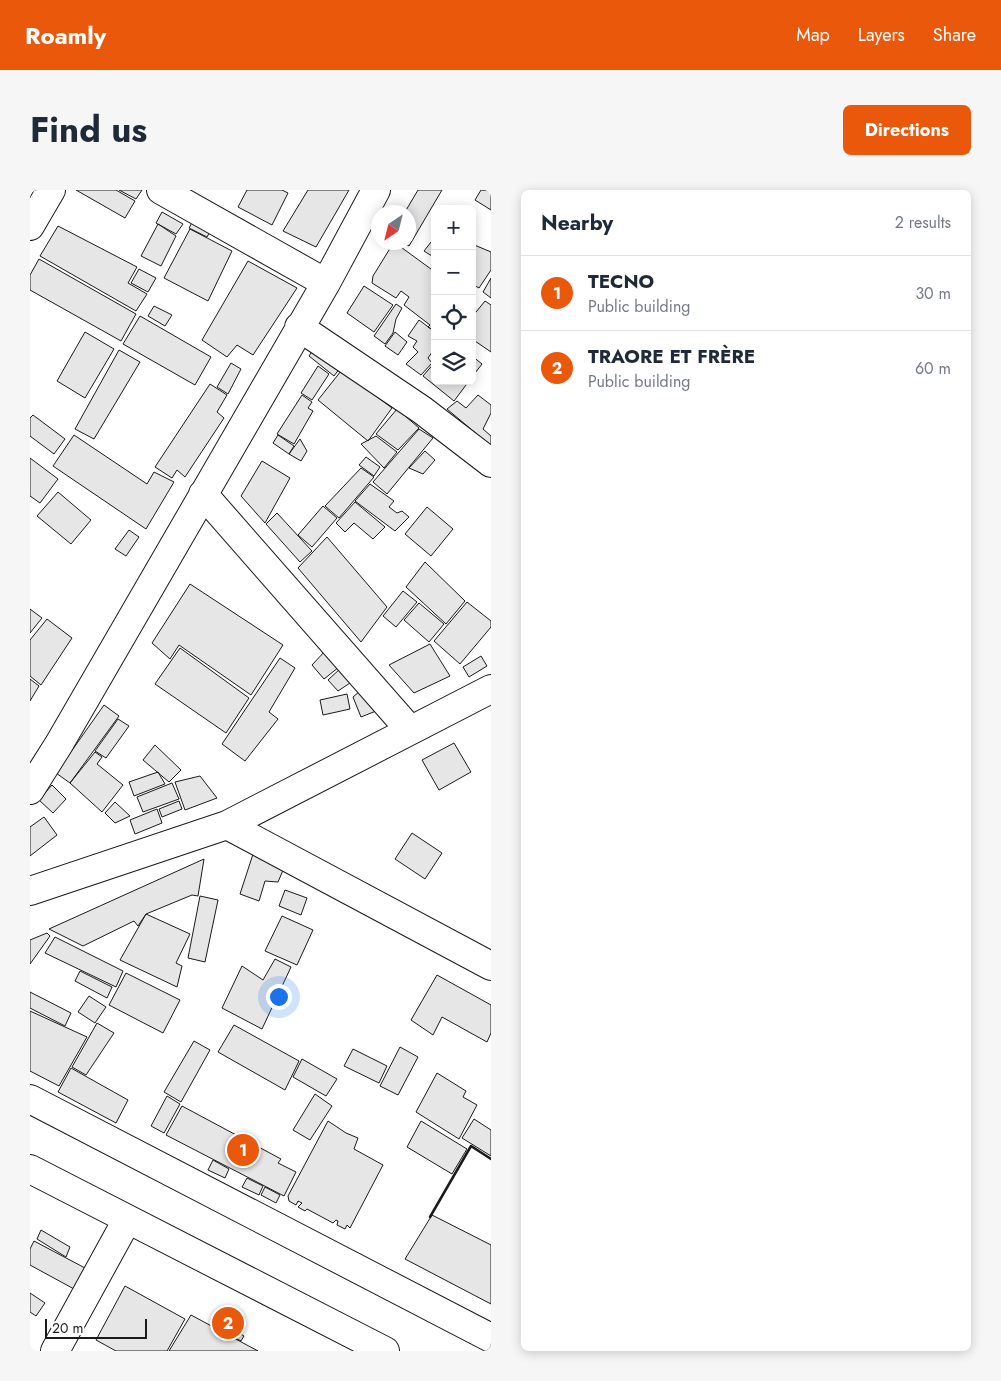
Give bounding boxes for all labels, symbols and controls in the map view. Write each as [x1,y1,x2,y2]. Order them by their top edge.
text: Roamly [25,18,106,53]
text: Map [796,22,830,48]
text: Layers [858,22,905,48]
text: Share [933,22,976,48]
text: Find us [30,105,147,155]
button: Directions [843,105,971,155]
north arrow [371,205,416,250]
map controls [431,205,476,385]
button: + [431,205,476,250]
text: Nearby [541,208,613,238]
text: 2 results [895,211,951,234]
button: − [431,250,476,295]
text: TECNO [588,268,654,295]
text: 1 [553,282,561,305]
text: 30 m [915,282,951,305]
button: locate [431,295,476,340]
text: Public building [588,295,690,318]
button: layers [431,340,476,385]
text: TRAORE ET FRÈRE [588,343,755,370]
text: 2 [552,357,562,380]
text: 60 m [915,357,951,380]
text: Public building [588,370,690,393]
your location [266,984,292,1010]
pin: 1 [227,1131,259,1169]
pin: 2 [212,1304,244,1342]
scale bar [45,1316,148,1339]
text: 20 m [52,1318,84,1338]

